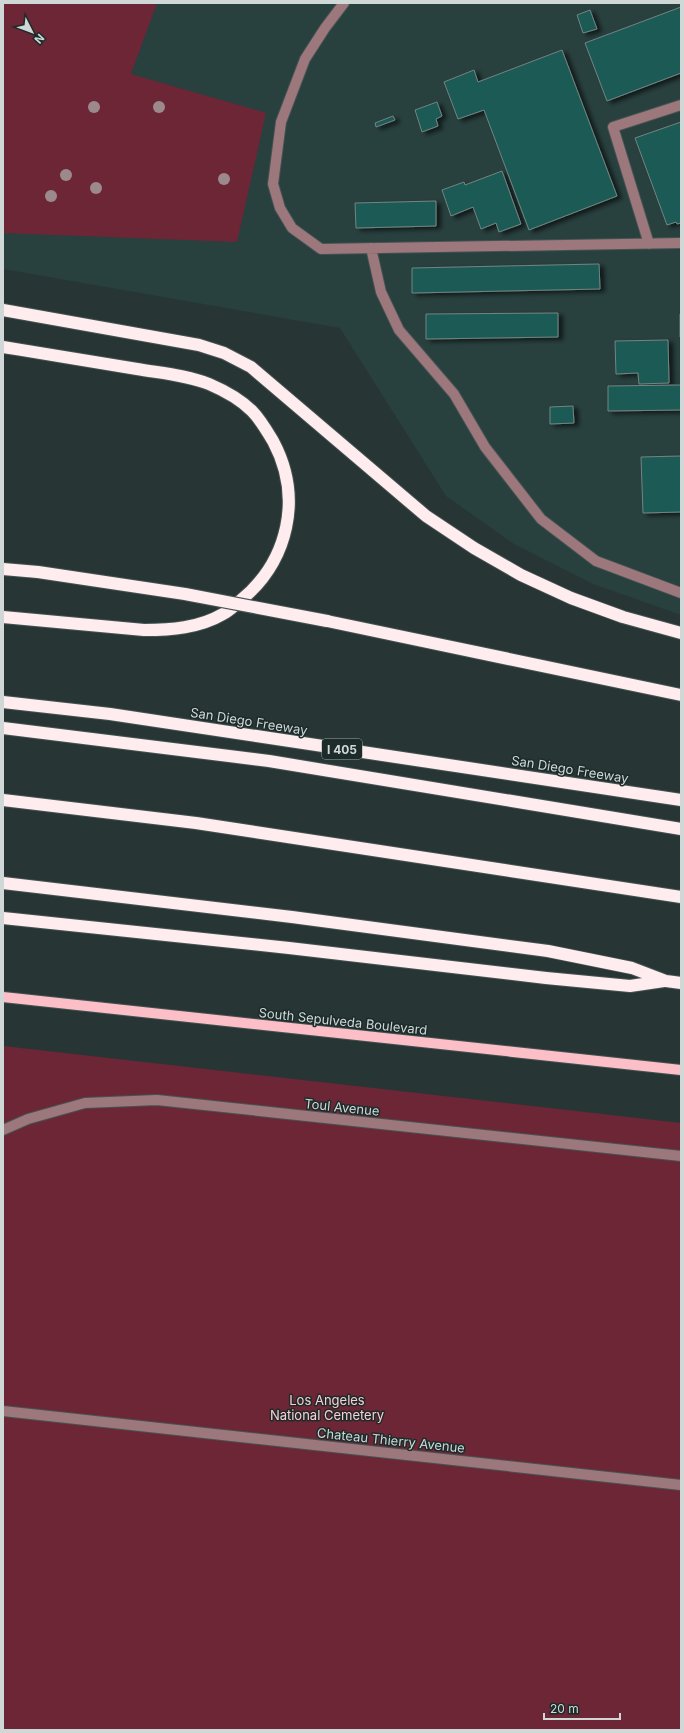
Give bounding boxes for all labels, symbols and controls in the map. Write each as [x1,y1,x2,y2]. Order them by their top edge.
north arrow [12,12,52,52]
text: N [31,31,47,46]
street label: San Diego Freeway [189,704,309,738]
road number: I 405 [322,739,362,759]
street label: San Diego Freeway [510,752,630,786]
street label: South Sepulveda Boulevard [258,1004,428,1038]
street label: Toul Avenue [304,1095,380,1119]
park label: Los Angeles National Cemetery [270,1392,384,1423]
street label: Chateau Thierry Avenue [316,1424,466,1456]
scale bar [544,1695,620,1721]
text: 20 m [550,1701,579,1716]

